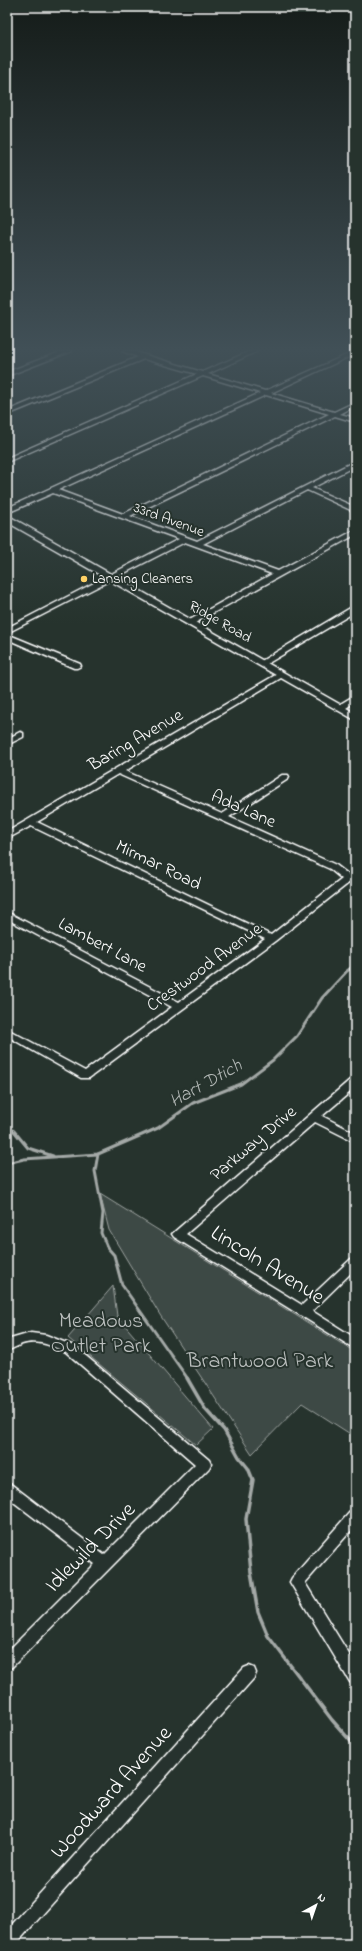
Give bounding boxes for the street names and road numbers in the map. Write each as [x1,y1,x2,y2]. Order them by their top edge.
street label: 33rd Avenue [130,497,208,543]
street label: Ridge Road [184,595,256,650]
street label: Baring Avenue [83,703,190,780]
street label: Ada Lane [206,784,281,836]
street label: Mirmar Road [111,834,205,898]
street label: Lambert Lane [53,912,152,981]
street label: Crestwood Avenue [142,917,269,1019]
street label: Parkway Drive [205,1099,304,1188]
street label: Lincoln Avenue [204,1218,330,1314]
street label: Idlewild Drive [38,1495,144,1601]
street label: Woodward Avenue [44,1719,181,1867]

